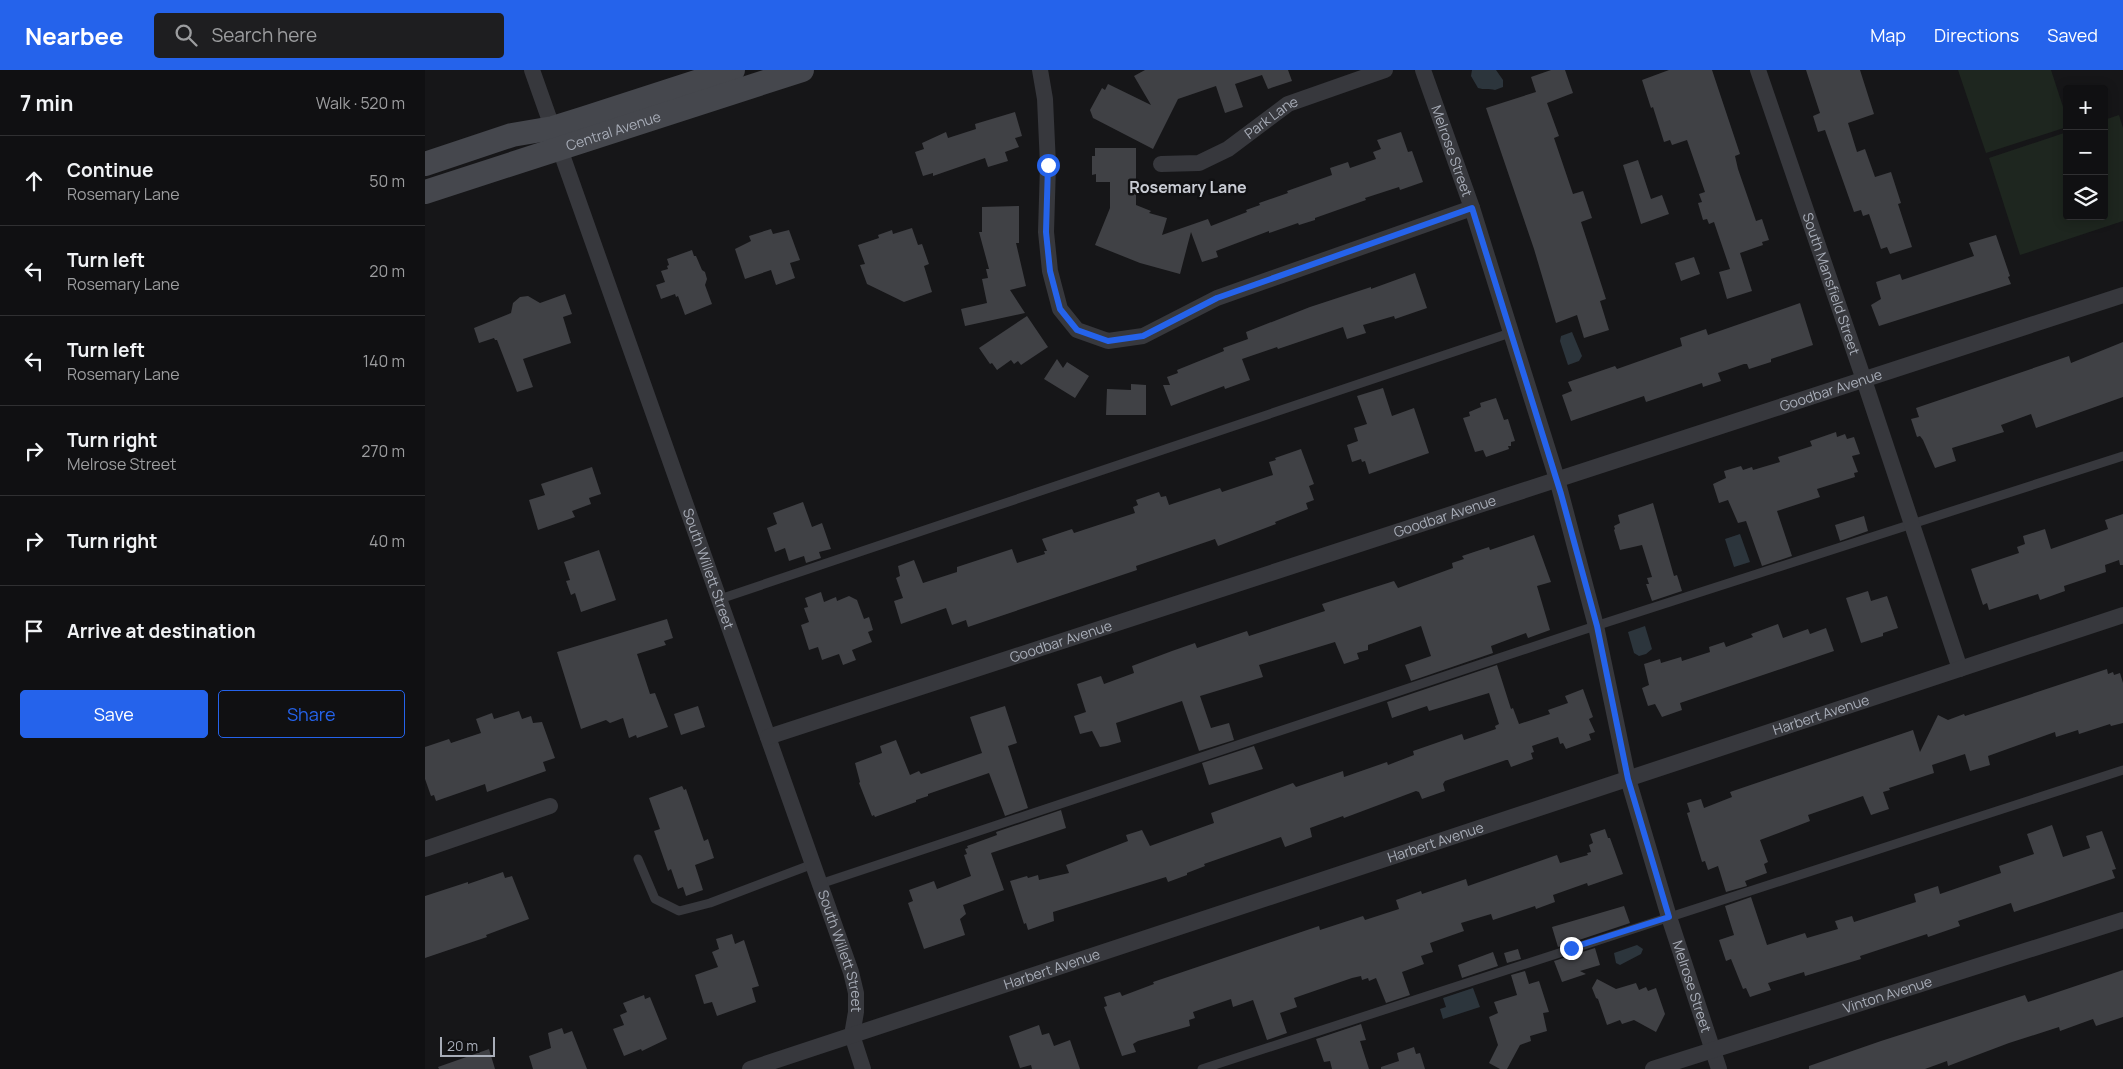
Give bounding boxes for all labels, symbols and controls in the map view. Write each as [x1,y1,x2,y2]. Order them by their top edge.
search box [154,13,504,58]
text: Nearbee [25,19,124,52]
icon: search [172,21,200,49]
text: Search here [212,22,317,48]
text: Map [1870,23,1906,47]
text: Directions [1934,23,2019,47]
text: Saved [2047,23,2098,47]
map controls [2063,85,2108,220]
button: + [2063,85,2108,130]
text: 7 min [20,89,73,117]
street label: Park Lane [1240,91,1300,143]
text: Walk · 520 m [316,92,405,114]
street label: Melrose Street [1427,103,1477,200]
street label: Central Avenue [563,106,663,155]
button: − [2063,130,2108,175]
route start [1037,154,1060,177]
text: Continue [67,157,153,183]
icon: ahead [20,167,48,195]
text: 50 m [369,170,405,192]
button: layers [2063,175,2108,220]
district label: Rosemary Lane [1129,176,1247,198]
text: Rosemary Lane [67,183,180,205]
street label: South Mansfield Street [1798,210,1865,358]
text: Turn left [67,247,145,273]
icon: left [20,257,48,285]
text: 20 m [369,260,405,282]
text: Rosemary Lane [67,273,180,295]
text: Turn left [67,337,145,363]
icon: left [20,347,48,375]
text: 140 m [363,350,405,372]
text: Rosemary Lane [67,363,180,385]
street label: Goodbar Avenue [1777,364,1884,415]
text: Turn right [67,427,157,453]
icon: right [20,437,48,465]
text: 270 m [361,440,405,462]
text: Melrose Street [67,453,176,475]
street label: Goodbar Avenue [1391,490,1498,541]
street label: South Willett Street [679,505,739,632]
icon: right [20,527,48,555]
text: Turn right [67,528,157,554]
text: 40 m [369,530,405,552]
street label: Goodbar Avenue [1007,615,1114,667]
icon: arrive [20,617,48,645]
text: Arrive at destination [67,618,256,644]
button: Save [20,690,208,738]
button: Share [218,690,405,738]
street label: Harbert Avenue [1770,690,1871,739]
street label: Harbert Avenue [1385,817,1486,867]
street label: South Willett Street [814,887,866,1013]
route end [1560,937,1583,960]
street label: Melrose Street [1668,938,1716,1035]
street label: Harbert Avenue [1001,944,1102,993]
street label: Vinton Avenue [1840,971,1934,1017]
scale bar [440,1034,495,1057]
text: 20 m [447,1036,478,1055]

